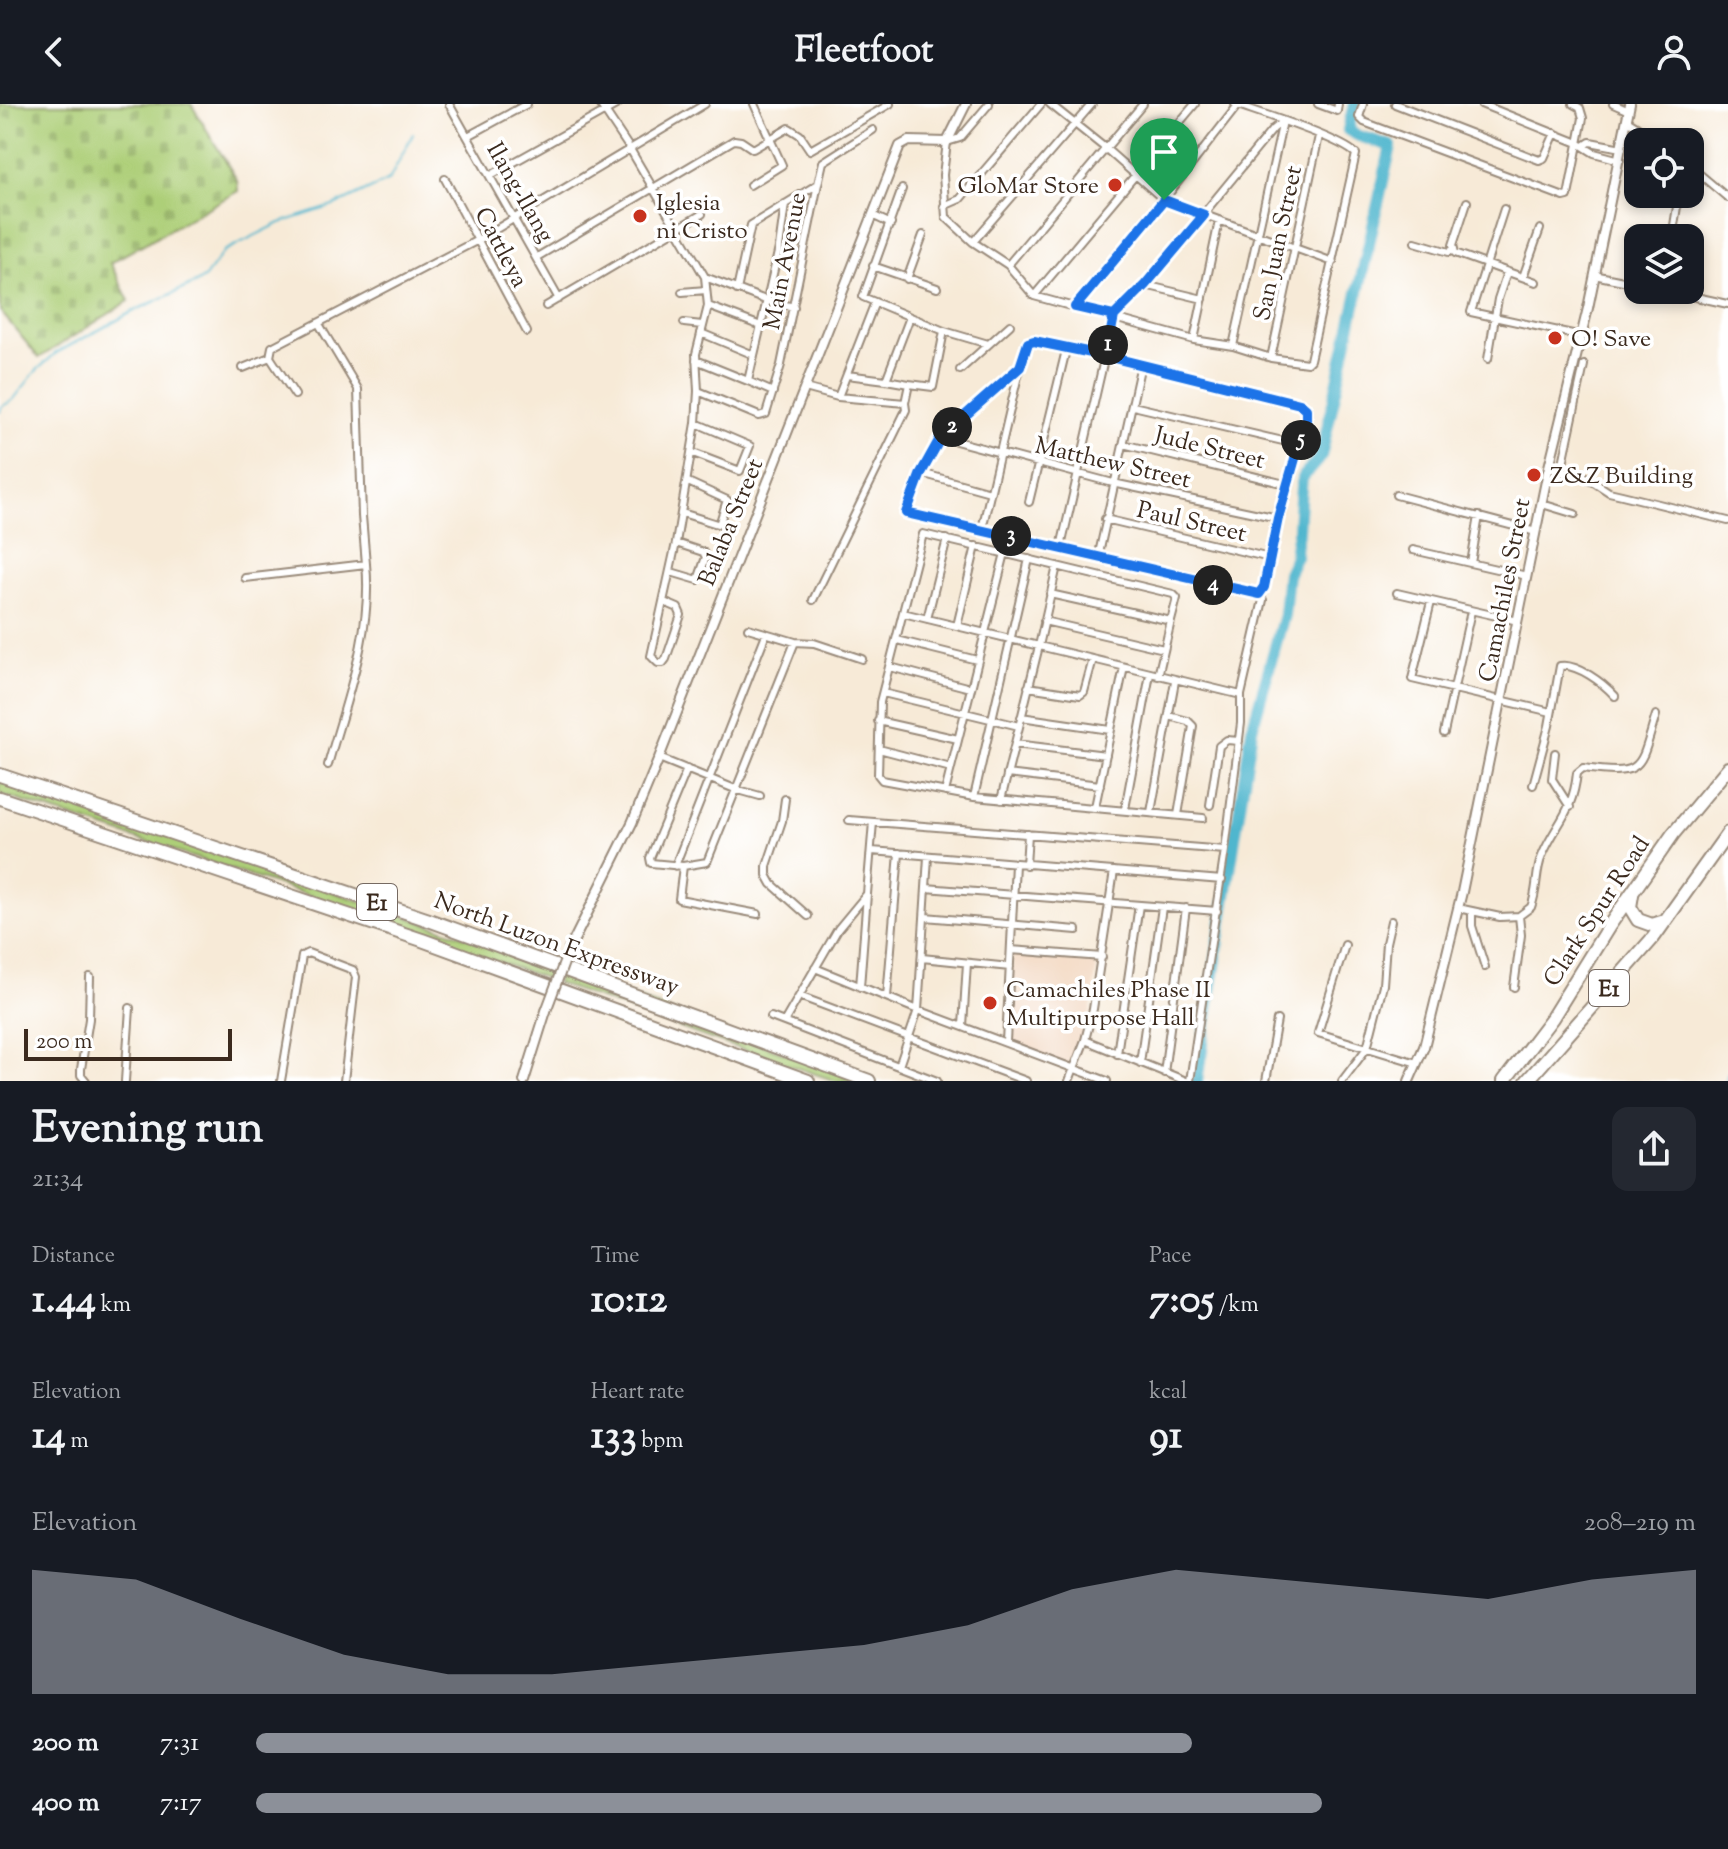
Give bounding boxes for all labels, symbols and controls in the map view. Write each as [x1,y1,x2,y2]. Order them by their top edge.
text: Fleetfoot [795,26,933,78]
icon: back [32,30,76,74]
icon: person [1652,30,1696,74]
pin [1130,118,1198,200]
map controls [1624,128,1704,304]
button: locate [1624,128,1704,208]
icon: arrive [1142,130,1186,174]
street label: Ilang-Ilang [477,137,562,250]
street label: San Juan Street [1246,163,1312,324]
place label: GloMar Store [957,170,1099,204]
marker: GloMar Store [1106,176,1124,194]
place label: Iglesia ni Cristo [656,187,748,249]
street label: Main Avenue [756,190,816,333]
street label: Cattleya [465,202,536,294]
marker: Iglesia ni Cristo [631,207,649,225]
button: layers [1624,224,1704,304]
place label: O! Save [1571,323,1651,357]
pin: 1 [1088,325,1128,365]
text: 1 [1104,329,1112,361]
marker: O! Save [1546,329,1564,347]
pin: 2 [932,407,972,447]
text: 2 [947,411,957,443]
street label: Jude Street [1149,418,1268,479]
pin: 5 [1281,420,1321,460]
text: 5 [1297,424,1305,456]
street label: Matthew Street [1031,430,1194,498]
street label: Balaba Street [691,454,773,592]
place label: Z&Z Building [1550,460,1693,494]
marker: Z&Z Building [1525,466,1543,484]
street label: Paul Street [1133,494,1250,552]
street label: Camachiles Street [1471,496,1540,685]
pin: 3 [991,516,1031,556]
text: 3 [1007,520,1015,552]
pin: 4 [1193,565,1233,605]
text: 4 [1207,569,1219,601]
street label: Clark Spur Road [1536,830,1659,994]
road number: E1 [357,884,397,920]
street label: North Luzon Expressway [429,885,684,1005]
road number: E1 [1589,970,1629,1006]
place label: Camachiles Phase II Multipurpose Hall [1006,974,1211,1036]
marker: Camachiles Phase II Multipurpose Hall [981,994,999,1012]
scale bar [24,1025,232,1061]
text: 200 m [36,1027,92,1059]
text: Evening run [32,1099,264,1162]
button: share [1612,1107,1696,1191]
text: 21:34 [32,1161,83,1198]
text: Distance [32,1241,115,1273]
text: Time [591,1241,640,1273]
text: Pace [1149,1241,1191,1273]
text: 1.44 [32,1273,96,1330]
text: 10:12 [591,1273,667,1330]
text: 7:05 [1149,1273,1214,1330]
text: km [96,1290,131,1322]
text: /km [1214,1290,1259,1322]
text: Elevation [32,1377,121,1409]
text: Heart rate [591,1377,685,1409]
text: kcal [1149,1377,1187,1409]
text: 14 [32,1409,66,1466]
text: 133 [591,1409,637,1466]
text: 91 [1149,1409,1182,1466]
text: m [66,1426,89,1458]
text: bpm [637,1426,683,1458]
text: Elevation [32,1505,137,1542]
text: 208–219 m [1584,1505,1696,1542]
text: 200 m [32,1725,99,1762]
text: 7:31 [160,1725,199,1762]
text: 400 m [32,1785,99,1822]
text: 7:17 [160,1785,202,1822]

